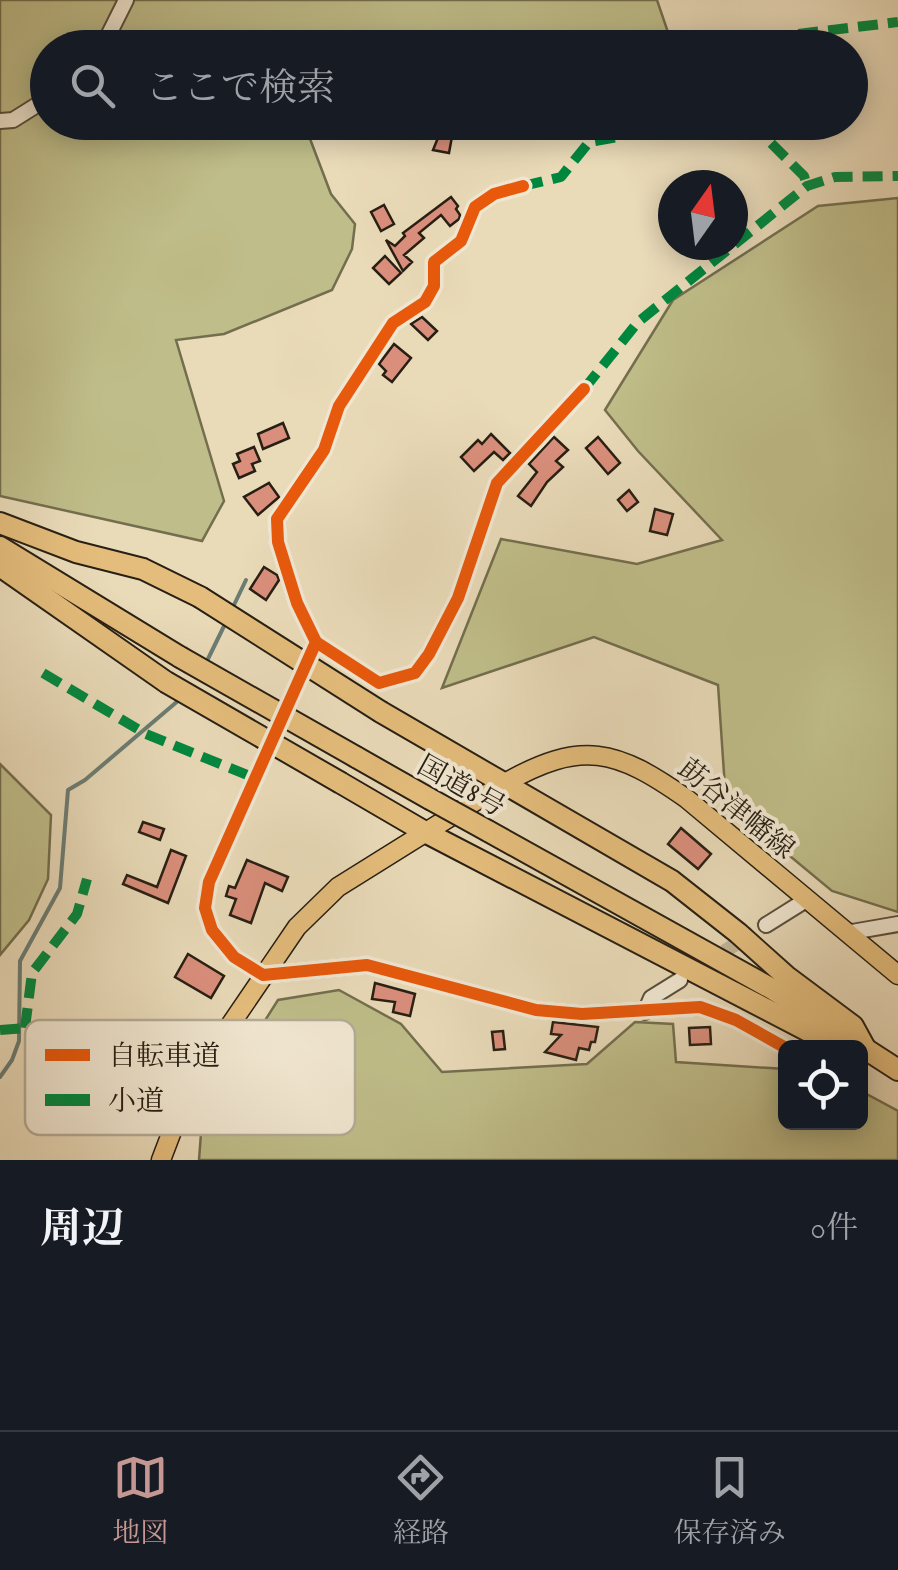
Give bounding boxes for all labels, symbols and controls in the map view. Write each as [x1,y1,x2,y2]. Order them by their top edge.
search box [30,30,868,140]
icon: search [65,58,120,113]
text: ここで検索 [145,66,335,114]
north arrow [658,170,748,260]
street label: 国道8号 [411,749,511,826]
street label: 莇谷津幡線 [670,752,801,868]
legend [25,1020,355,1135]
text: 自転車道 [108,1040,220,1075]
map controls [778,1040,868,1130]
button: locate [778,1040,868,1130]
text: 小道 [108,1085,164,1120]
text: 周辺 [40,1204,124,1257]
text: 0件 [810,1209,858,1250]
tab: 地図 [112,1450,168,1552]
tab: 経路 [393,1450,449,1552]
tab: 保存済み [674,1450,786,1552]

